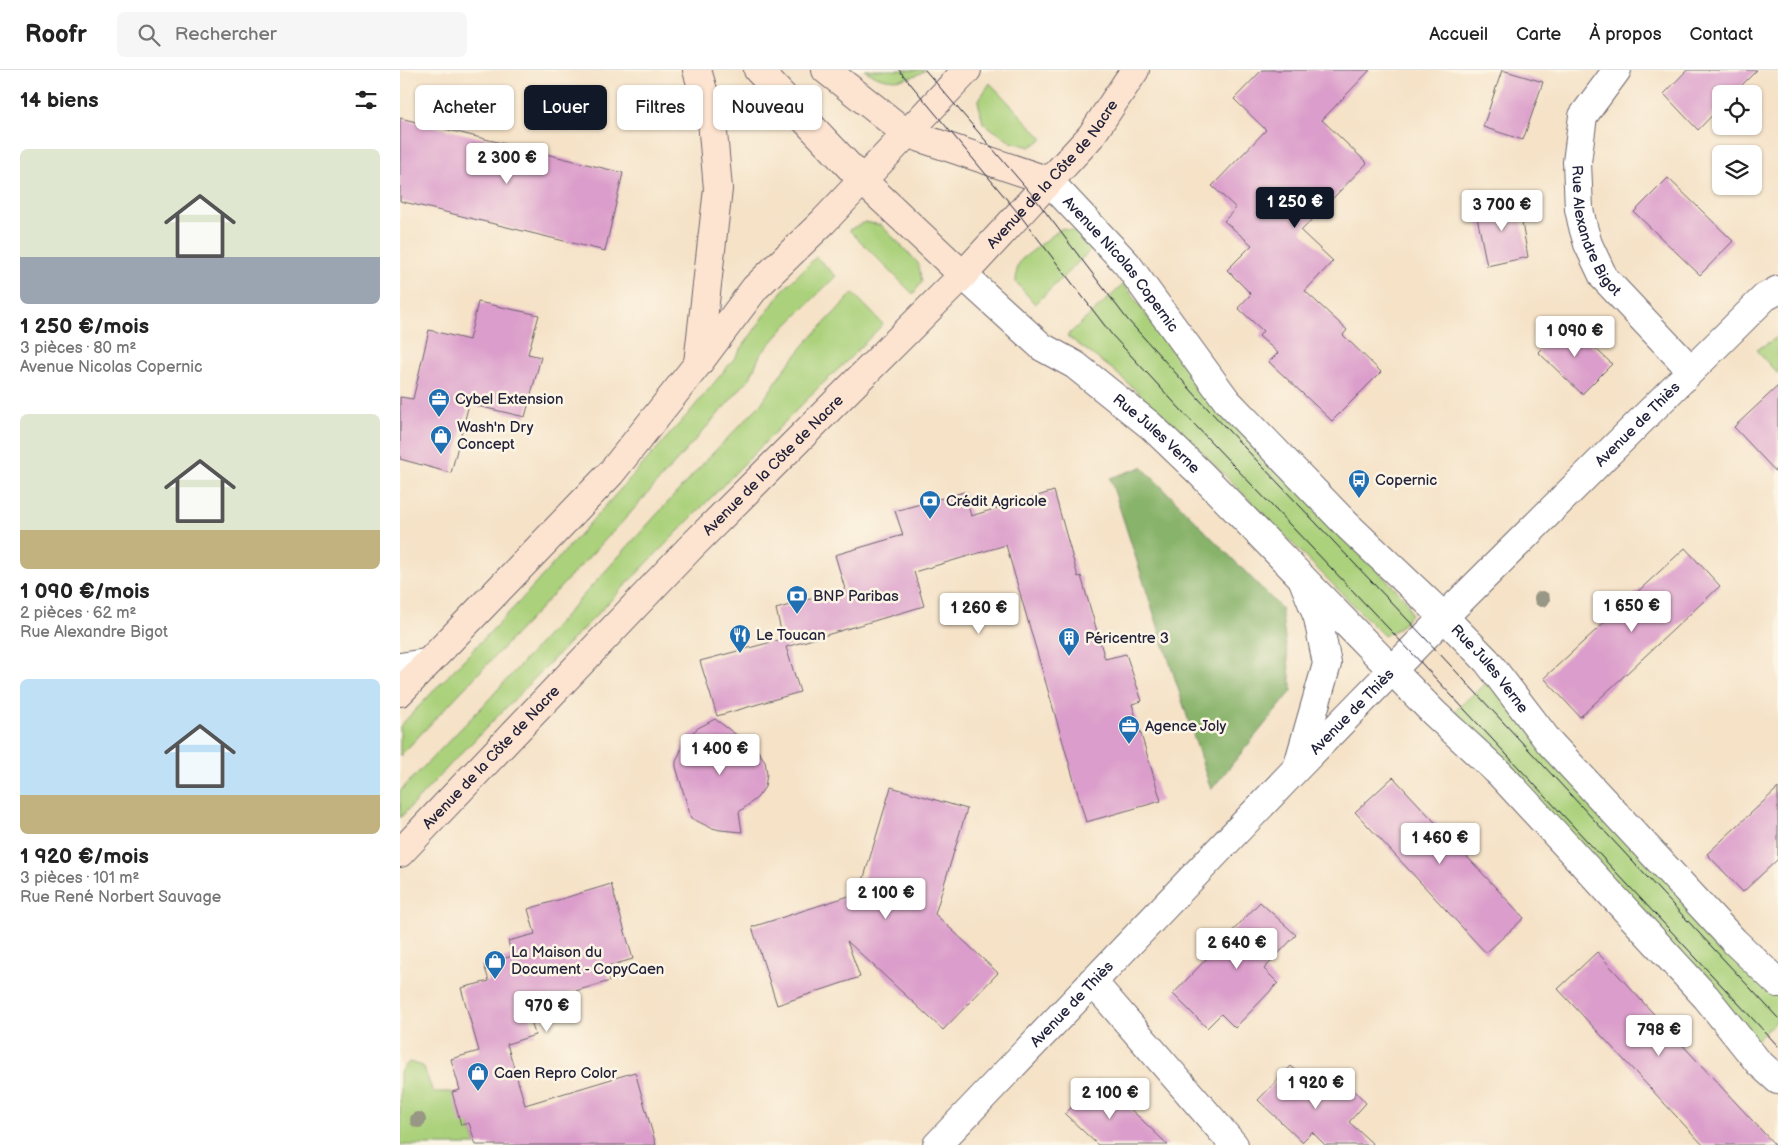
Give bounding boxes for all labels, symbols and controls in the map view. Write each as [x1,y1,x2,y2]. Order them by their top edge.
search box [117,12,467,57]
text: Roofr [25,20,87,49]
icon: search [135,21,163,49]
text: Rechercher [175,23,277,46]
text: Accueil [1429,24,1488,45]
text: Carte [1516,24,1561,45]
text: À propos [1589,24,1662,45]
text: Contact [1690,24,1753,45]
chip: Acheter [415,85,514,130]
chip: Louer [524,85,607,130]
chip: Filtres [617,85,703,130]
chip: Nouveau [713,85,822,130]
map controls [1712,85,1762,195]
button: locate [1712,85,1762,135]
icon: filters [352,86,380,114]
text: 14 biens [20,88,99,113]
street label: Avenue de la Côte de Nacre [983,96,1123,253]
pin: 2 300 € [461,142,553,185]
button: layers [1712,145,1762,195]
text: 2 300 € [477,149,537,168]
street label: Rue Alexandre Bigot [1567,165,1625,300]
icon: home [155,181,245,271]
pin: 1 250 € [1249,186,1341,229]
pin: 3 700 € [1456,190,1548,232]
street label: Avenue Nicolas Copernic [1058,193,1182,336]
text: 1 250 € [1267,193,1323,212]
text: 3 700 € [1473,196,1531,215]
text: 1 250 €/mois [20,314,149,339]
pin: 1 090 € [1529,316,1621,358]
text: 1 090 € [1547,322,1603,341]
text: 3 pièces · 80 m² [20,339,136,358]
text: Avenue Nicolas Copernic [20,358,202,377]
street label: Avenue de Thiès [1591,378,1685,471]
office icon: Cybel Extension [427,387,451,418]
place label: Cybel Extension [455,390,564,409]
street label: Rue Jules Verne [1109,390,1204,478]
street label: Avenue de la Côte de Nacre [699,391,848,540]
place label: Wash'n Dry Concept [457,418,534,454]
shop icon: Wash'n Dry Concept [429,424,453,455]
icon: home [155,446,245,536]
bus stop icon: Copernic [1347,468,1371,499]
place label: Copernic [1375,471,1437,490]
bank icon: Crédit Agricole [918,489,942,520]
place label: Crédit Agricole [946,492,1047,511]
text: 1 090 €/mois [20,579,150,604]
bank icon: BNP Paribas [785,584,809,615]
place label: BNP Paribas [813,587,899,606]
pin: 1 650 € [1586,590,1678,633]
pin: 1 260 € [933,592,1025,635]
text: 1 650 € [1604,597,1660,616]
text: 1 260 € [951,599,1007,618]
text: 2 pièces · 62 m² [20,604,136,623]
street label: Rue Jules Verne [1447,621,1532,717]
text: Rue Alexandre Bigot [20,623,168,642]
restaurant icon: Le Toucan [728,623,752,654]
place label: Le Toucan [756,626,826,645]
building icon: Péricentre 3 [1057,626,1081,657]
place label: Péricentre 3 [1085,629,1169,648]
street label: Avenue de Thiès [1306,665,1399,759]
street label: Avenue de la Côte de Nacre [419,682,564,834]
icon: home [155,711,245,801]
office icon: Agence Joly [1117,714,1141,745]
place label: Agence Joly [1145,717,1226,736]
pin: 1 400 € [674,734,766,776]
text: 1 400 € [692,740,748,759]
pin: 1 460 € [1394,822,1486,865]
text: 1 460 € [1412,829,1468,848]
text: 1 920 €/mois [20,844,149,869]
text: 3 pièces · 101 m² [20,869,139,888]
pin: 2 100 € [840,878,932,920]
text: 2 100 € [858,884,914,903]
text: Rue René Norbert Sauvage [20,888,221,907]
pin: 2 640 € [1191,928,1283,970]
text: 2 640 € [1207,934,1267,953]
place label: La Maison du Document - CopyCaen [511,943,664,979]
shop icon: La Maison du Document - CopyCaen [483,949,507,980]
street label: Avenue de Thiès [1026,957,1118,1052]
pin: 970 € [512,990,582,1033]
text: 970 € [525,997,569,1016]
pin: 798 € [1624,1014,1694,1057]
text: 798 € [1637,1021,1681,1040]
shop icon: Caen Repro Color [466,1061,490,1092]
place label: Caen Repro Color [494,1064,617,1083]
pin: 1 920 € [1270,1068,1362,1110]
text: 1 920 € [1288,1074,1344,1093]
pin: 2 100 € [1064,1078,1156,1120]
text: 2 100 € [1082,1084,1138,1103]

